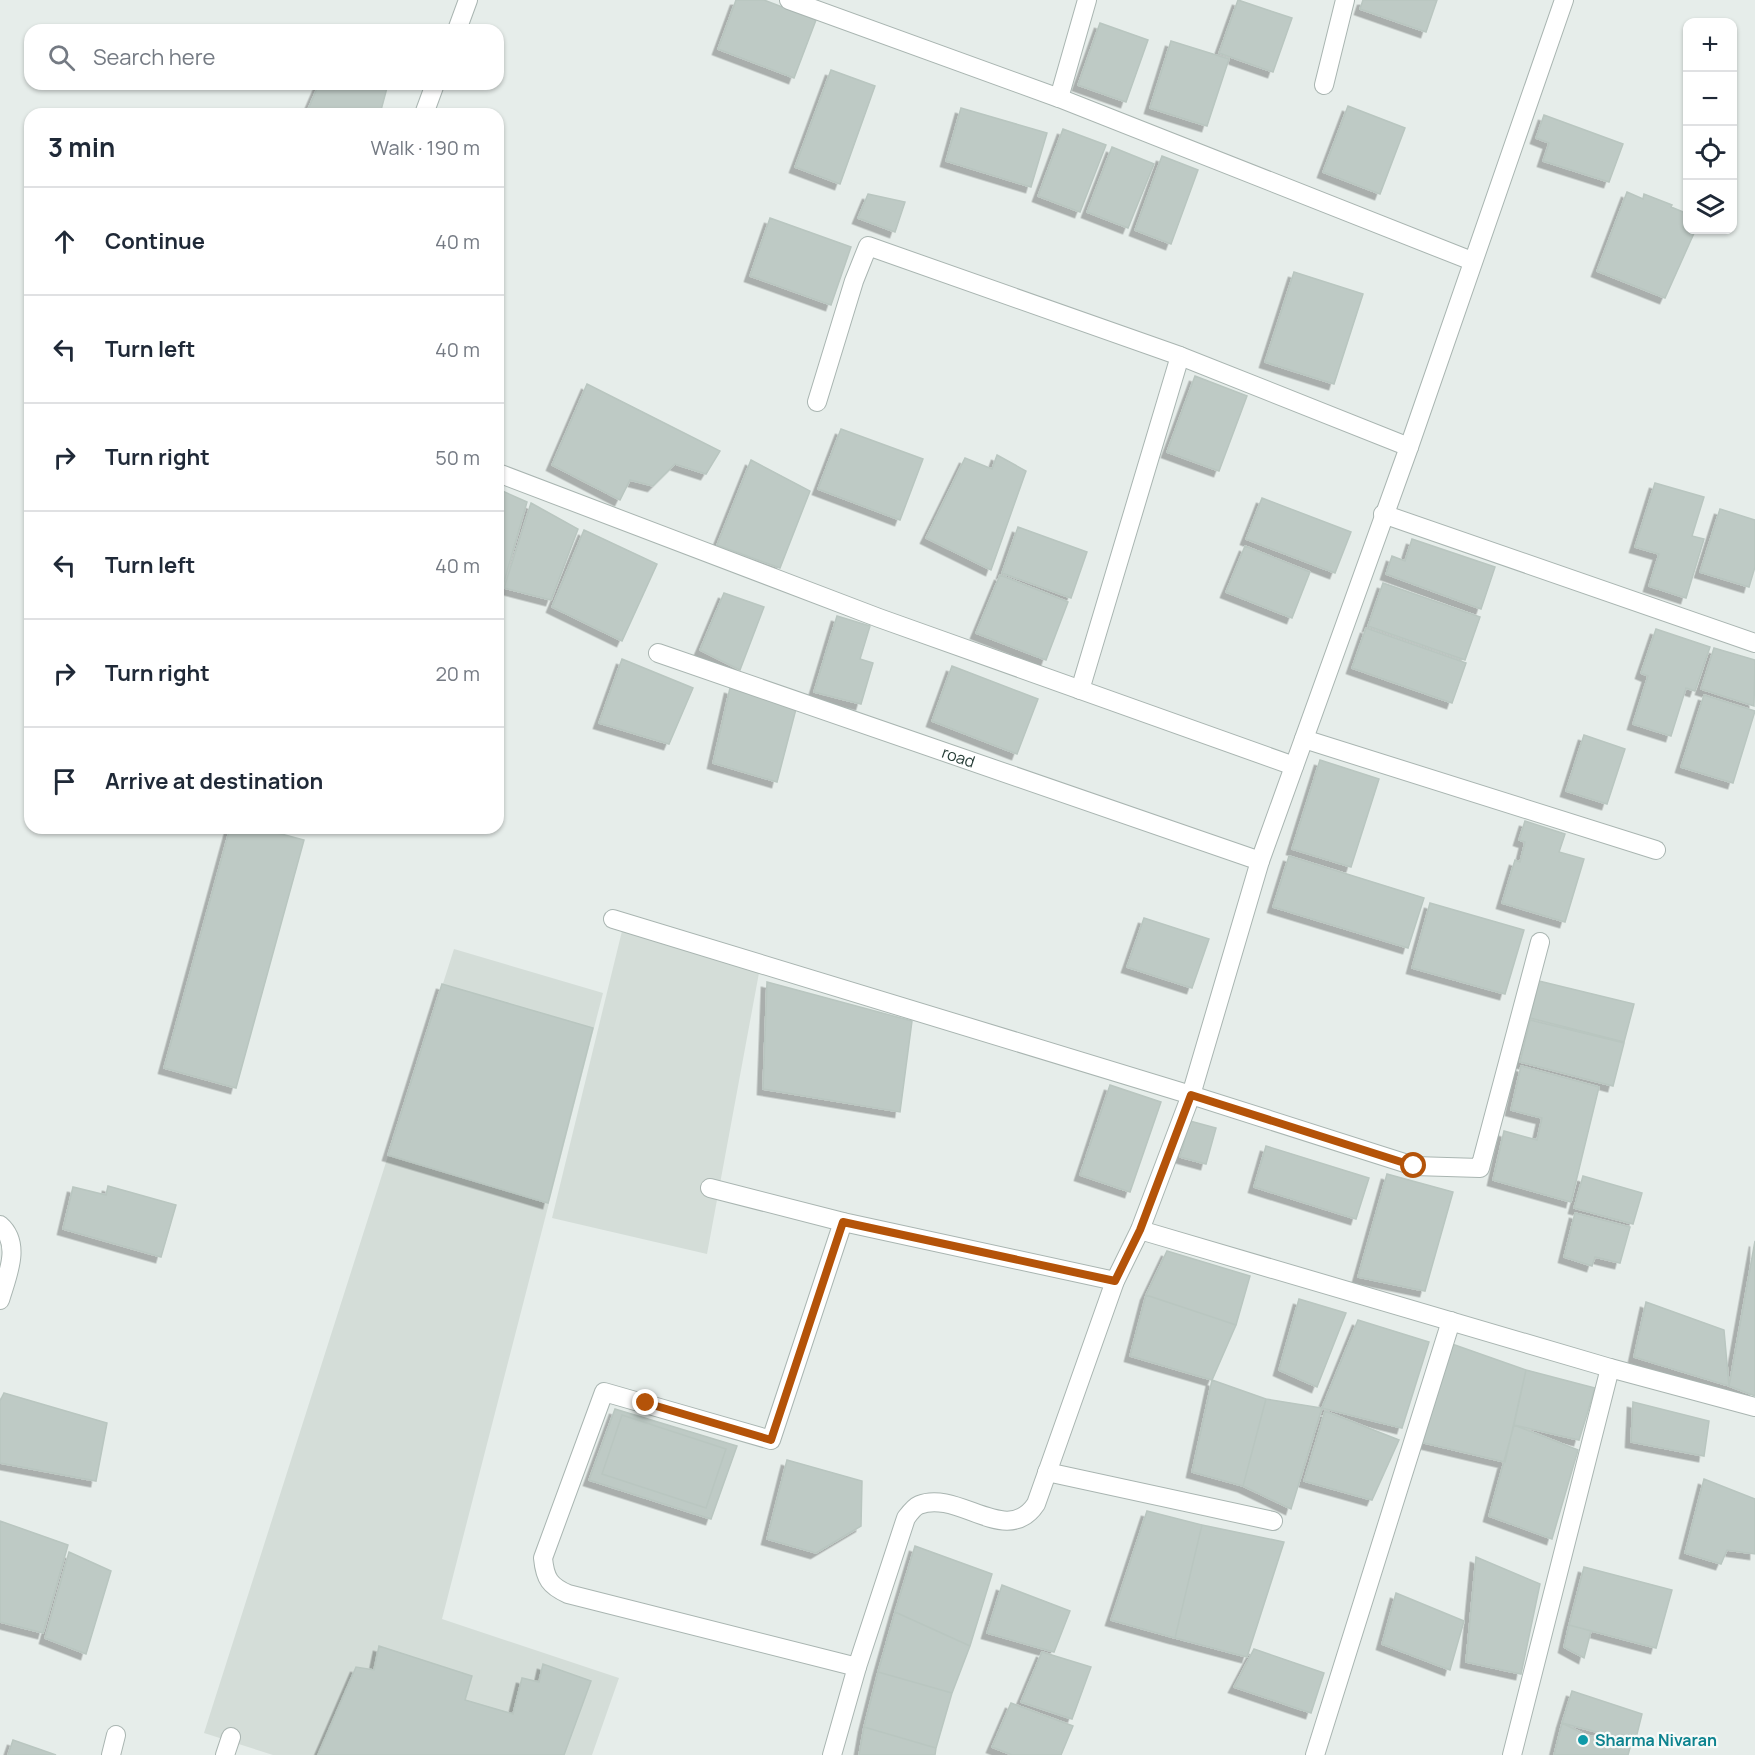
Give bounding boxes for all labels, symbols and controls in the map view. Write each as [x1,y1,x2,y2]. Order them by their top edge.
map controls [1683,18,1737,234]
button: + [1683,18,1737,72]
search box [24,24,504,90]
icon: search [45,41,78,74]
text: Search here [93,42,215,72]
button: − [1683,72,1737,126]
button: locate [1683,126,1737,180]
text: 3 min [48,129,115,165]
text: Walk · 190 m [371,134,480,161]
button: layers [1683,180,1737,234]
icon: ahead [48,225,81,258]
text: Continue [105,226,205,256]
text: 40 m [435,228,480,255]
icon: left [48,333,81,366]
text: Turn left [105,334,195,364]
text: 40 m [435,336,480,363]
icon: right [48,441,81,474]
text: Turn right [105,442,210,472]
text: 50 m [435,444,480,471]
icon: left [48,549,81,582]
text: Turn left [105,550,195,580]
text: 40 m [435,552,480,579]
icon: right [48,657,81,690]
text: Turn right [105,658,210,688]
text: 20 m [435,660,480,687]
street label: road [939,741,978,773]
icon: arrive [48,765,81,798]
text: Arrive at destination [105,766,323,796]
route start [1400,1152,1426,1178]
route end [632,1389,658,1415]
place label: Sharma Nivaran [1595,1729,1717,1751]
marker: Sharma Nivaran [1576,1733,1590,1747]

